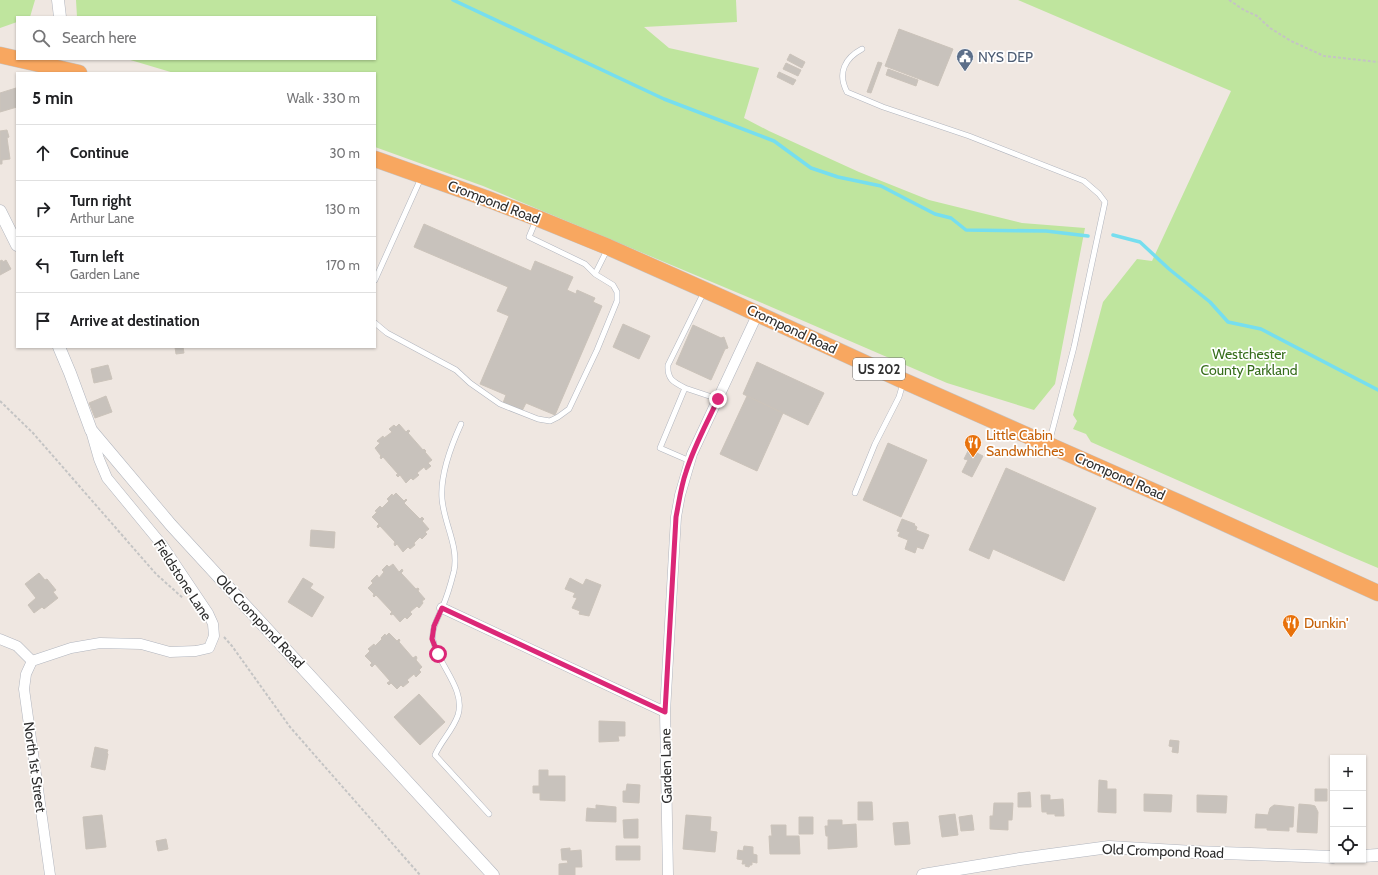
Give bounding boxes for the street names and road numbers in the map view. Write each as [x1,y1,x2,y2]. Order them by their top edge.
street label: Crompond Road [445,176,543,228]
street label: Crompond Road [744,300,840,358]
road number: US 202 [853,358,905,380]
street label: Crompond Road [1072,448,1168,504]
street label: Fieldstone Lane [150,536,216,624]
street label: Old Crompond Road [212,570,308,672]
street label: North 1st Street [20,720,50,814]
street label: Garden Lane [656,728,676,804]
street label: Old Crompond Road [1102,840,1224,862]

